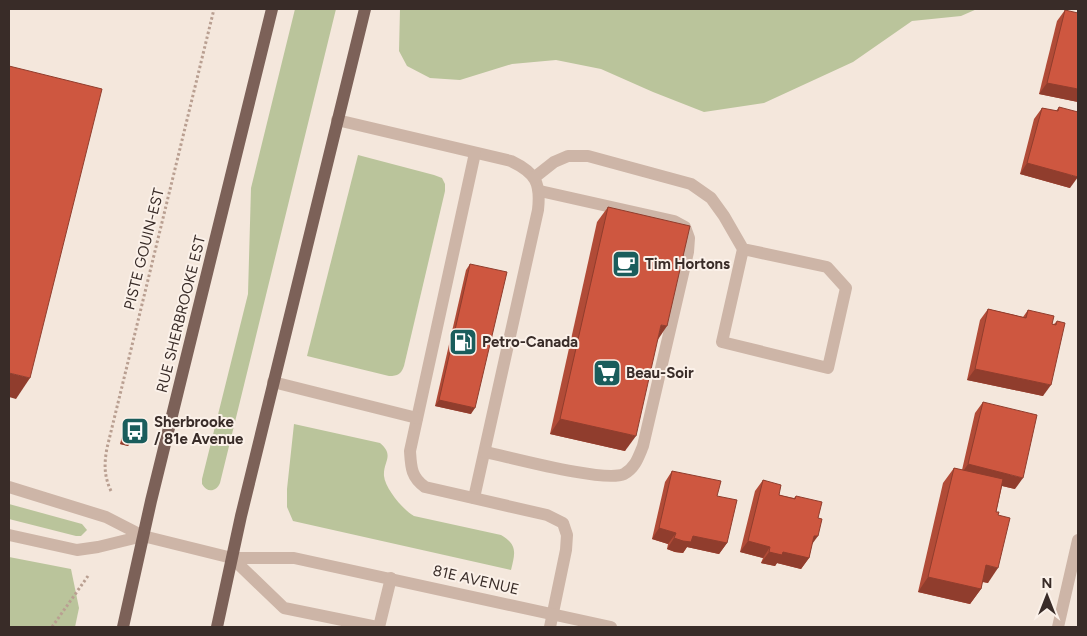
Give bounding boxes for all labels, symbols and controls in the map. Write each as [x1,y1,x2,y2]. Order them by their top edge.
street label: PISTE GOUIN-EST [120,186,168,312]
street label: RUE SHERBROOKE EST [153,233,209,394]
cafe icon: Tim Hortons [611,249,641,279]
place label: Tim Hortons [645,255,730,273]
fuel station icon: Petro-Canada [448,327,478,357]
place label: Petro-Canada [482,333,578,351]
supermarket icon: Beau-Soir [592,358,622,388]
place label: Beau-Soir [626,364,694,382]
place label: Sherbrooke / 81e Avenue [154,413,244,448]
bus stop icon: Sherbrooke / 81e Avenue [120,416,150,446]
street label: 81E AVENUE [431,561,521,599]
north arrow [1022,571,1072,621]
text: N [1042,575,1052,592]

